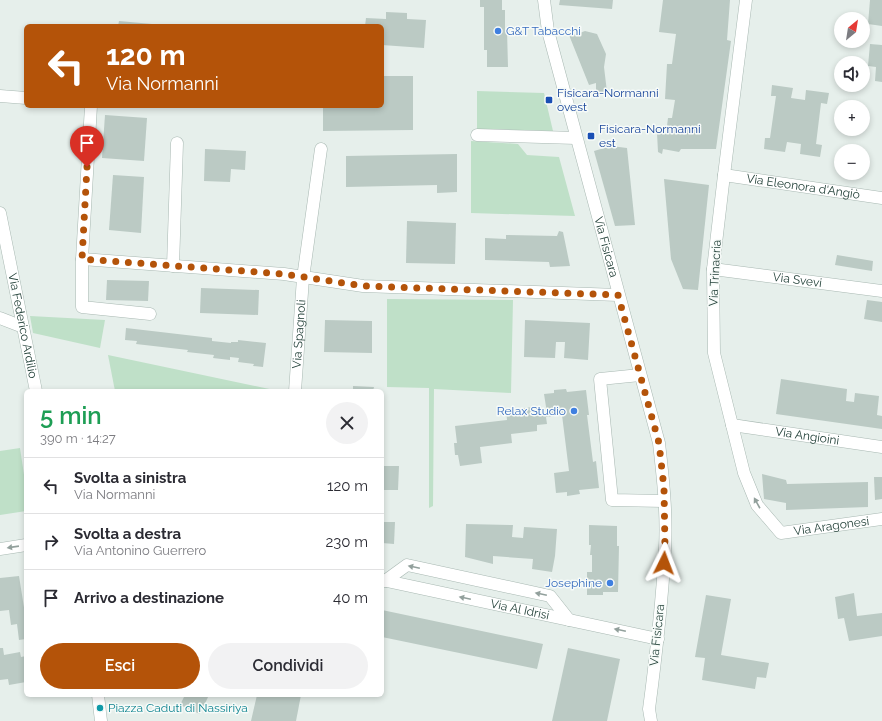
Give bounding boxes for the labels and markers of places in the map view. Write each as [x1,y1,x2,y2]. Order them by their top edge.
place label: G&T Tabacchi [506,24,581,38]
marker: G&T Tabacchi [493,26,503,36]
place label: Fisicara-Normanni ovest [557,86,659,114]
marker: Fisicara-Normanni ovest [544,95,554,105]
place label: Fisicara-Normanni est [599,122,701,150]
pin [70,126,104,167]
marker: Fisicara-Normanni est [586,131,596,141]
place label: Relax Studio [497,404,566,418]
marker: Relax Studio [569,406,579,416]
place label: Josephine [545,576,602,590]
marker: Josephine [605,578,615,588]
place label: Piazza Caduti di Nassiriya [108,701,248,715]
marker: Piazza Caduti di Nassiriya [95,703,105,713]

